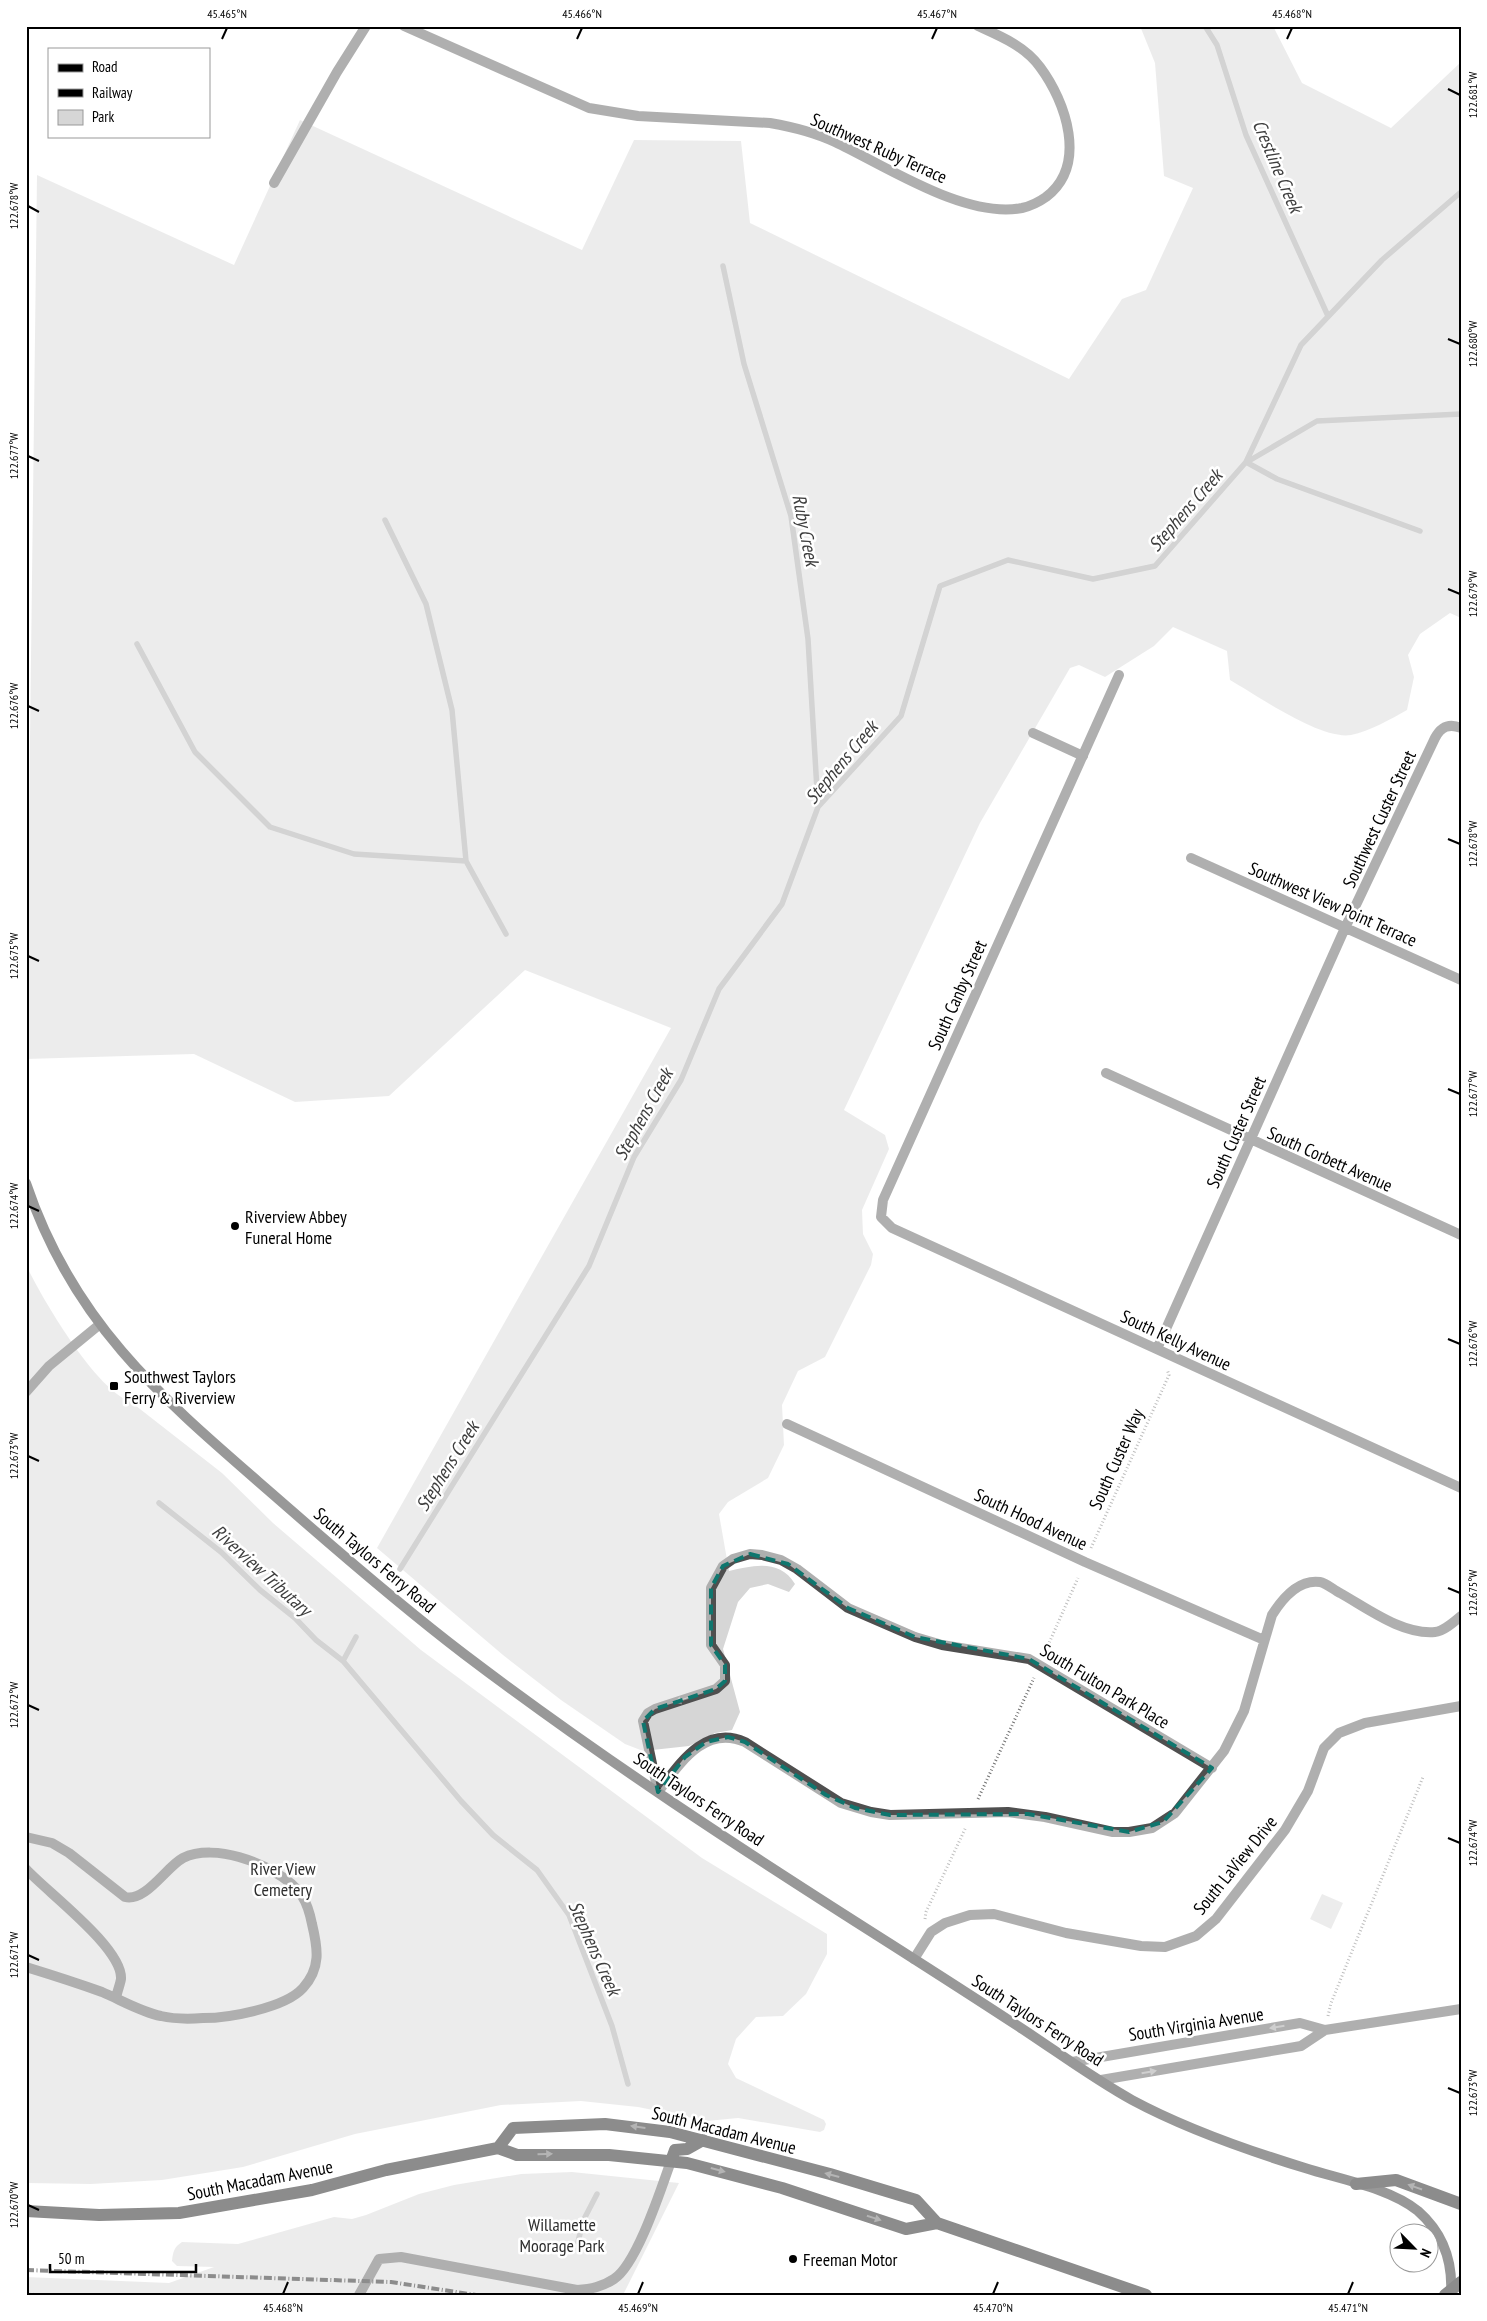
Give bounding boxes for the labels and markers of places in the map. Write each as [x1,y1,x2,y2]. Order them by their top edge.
place label: Riverview Abbey Funeral Home [245,1205,347,1249]
marker: Riverview Abbey Funeral Home [229,1220,241,1232]
place label: Southwest Taylors Ferry & Riverview [124,1365,236,1409]
marker: Southwest Taylors Ferry & Riverview [108,1380,120,1392]
place label: Freeman Motor [803,2248,898,2271]
marker: Freeman Motor [787,2253,799,2265]

